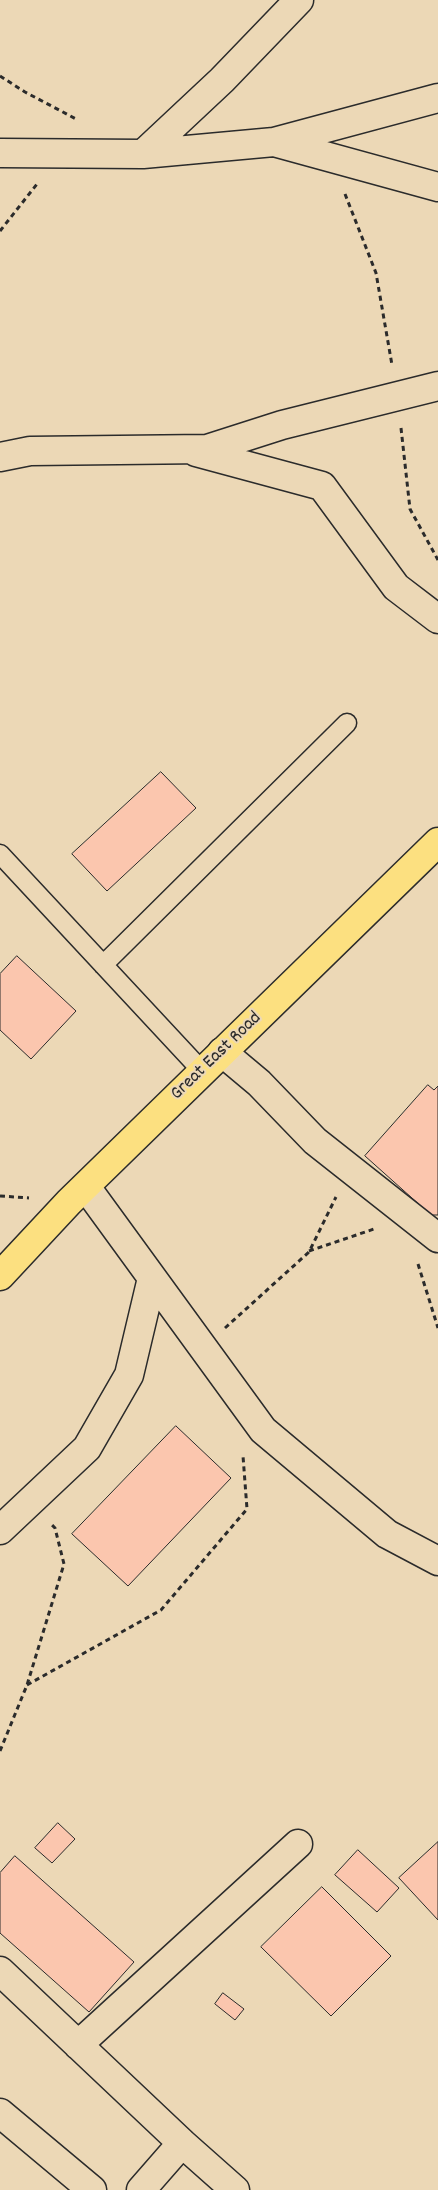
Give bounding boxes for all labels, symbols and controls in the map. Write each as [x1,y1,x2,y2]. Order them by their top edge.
street label: Great East Road [167,1008,267,1106]

